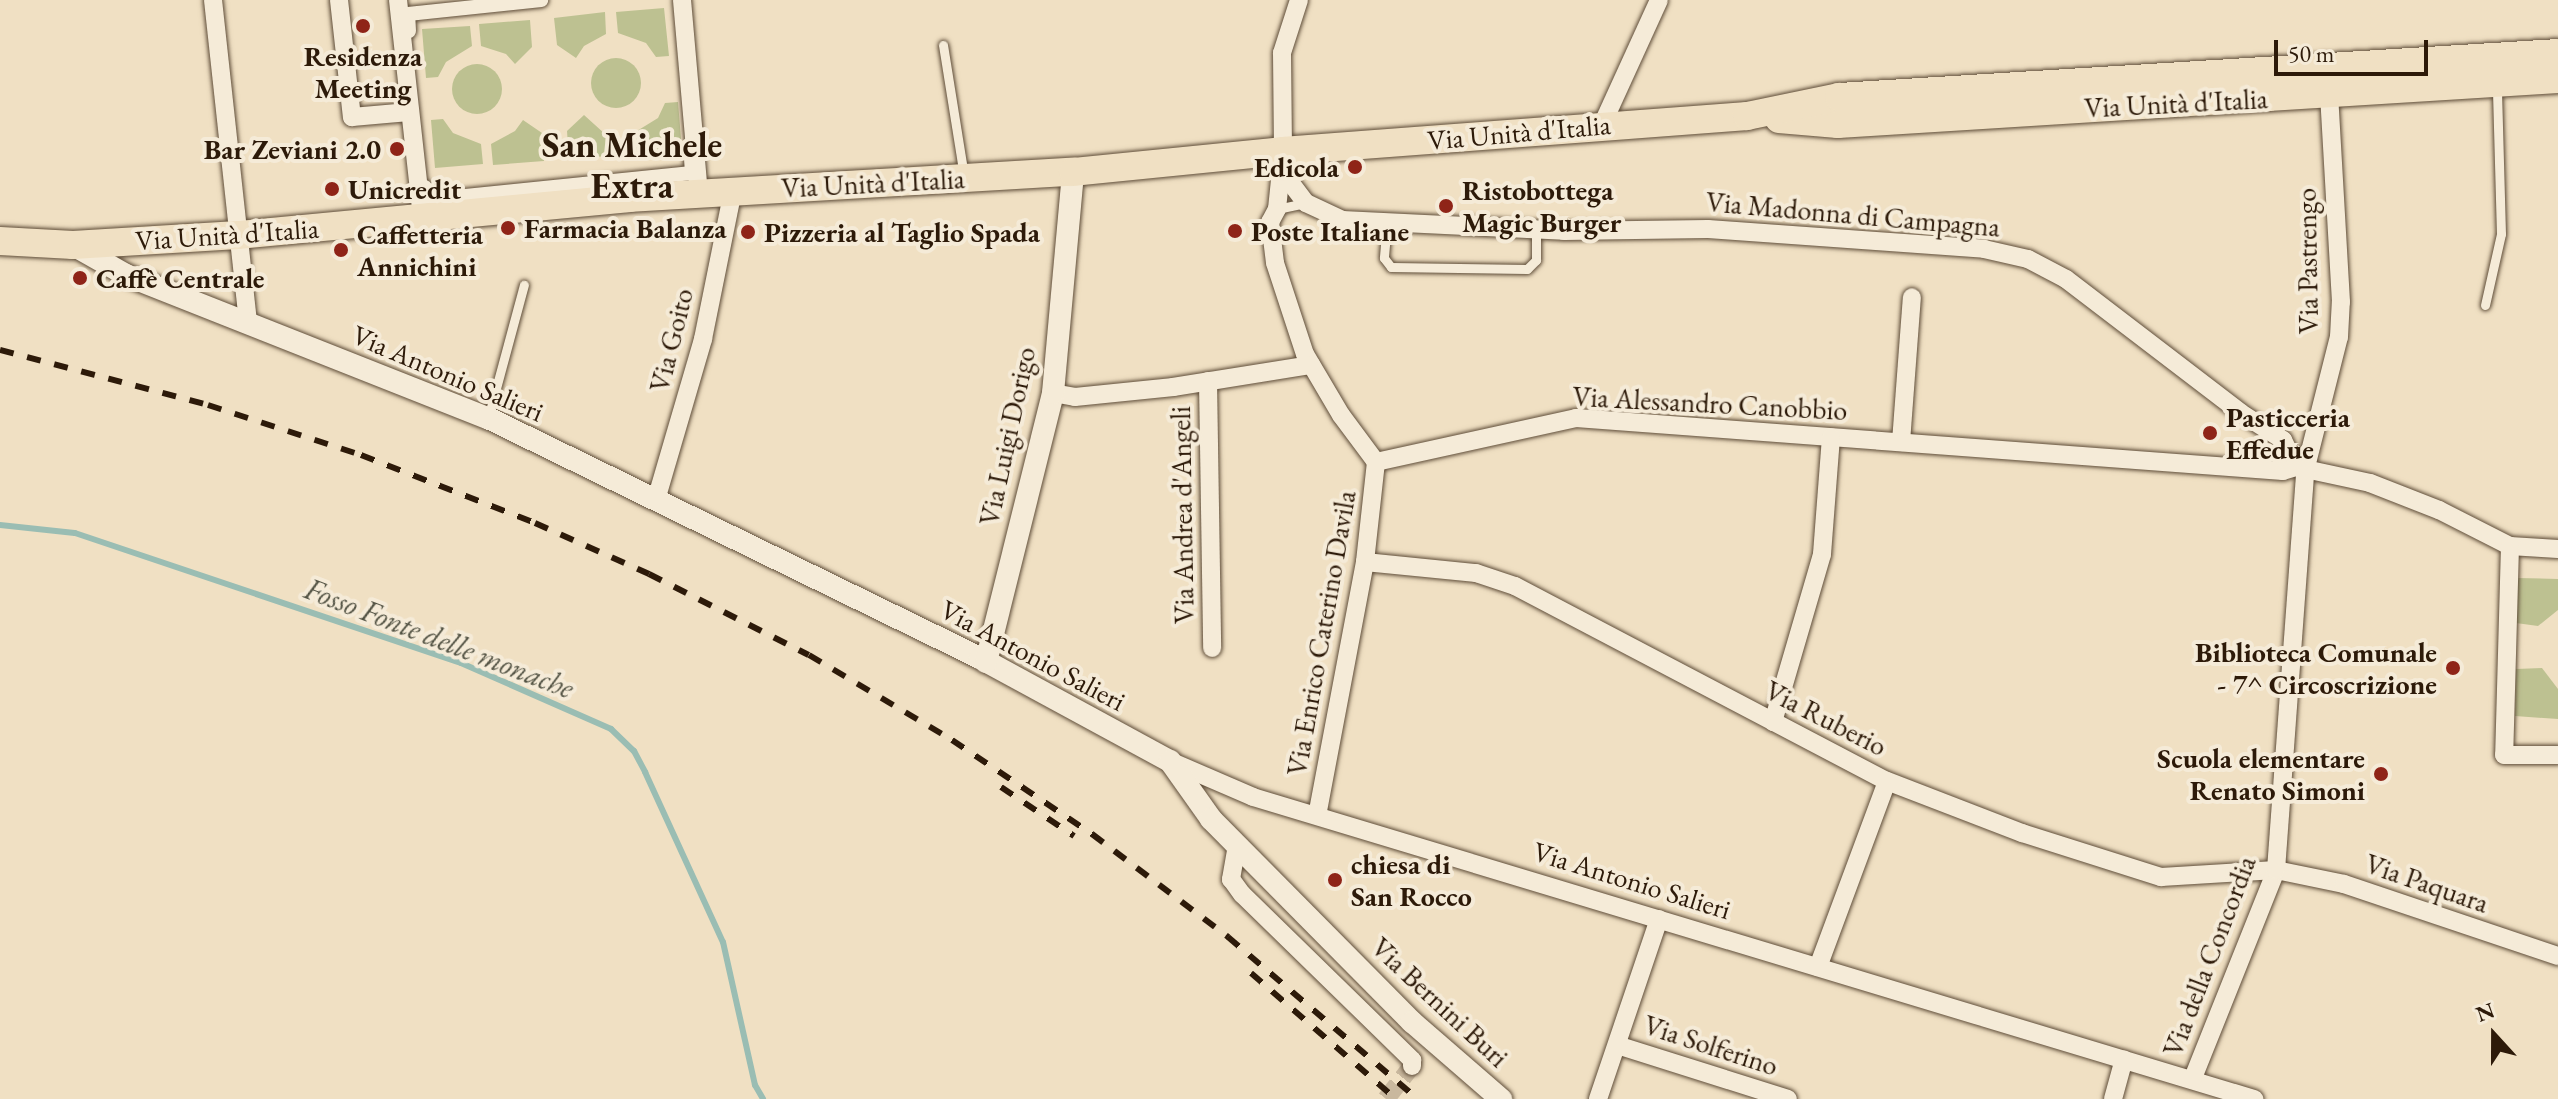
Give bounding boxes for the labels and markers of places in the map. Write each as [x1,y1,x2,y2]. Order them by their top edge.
marker: Residenza Meeting [354,17,372,35]
place label: Residenza Meeting [304,39,422,105]
place label: Bar Zeviani 2.0 [204,132,381,166]
marker: Bar Zeviani 2.0 [388,140,406,158]
place label: Edicola [1254,150,1339,184]
marker: Edicola [1346,158,1364,176]
place label: Unicredit [348,172,461,206]
place label: Ristobottega Magic Burger [1462,173,1621,239]
marker: Unicredit [323,180,341,198]
marker: Ristobottega Magic Burger [1437,197,1455,215]
place label: Farmacia Balanza [524,211,726,245]
place label: Poste Italiane [1251,214,1409,248]
place label: Pizzeria al Taglio Spada [764,215,1040,249]
place label: Caffetteria Annichini [357,217,483,283]
marker: Farmacia Balanza [499,219,517,237]
marker: Poste Italiane [1226,222,1244,240]
marker: Pizzeria al Taglio Spada [739,223,757,241]
marker: Caffetteria Annichini [332,241,350,259]
place label: Caffè Centrale [96,261,264,295]
marker: Caffè Centrale [71,269,89,287]
place label: Pasticceria Effedue [2226,400,2350,466]
marker: Pasticceria Effedue [2201,424,2219,442]
place label: Biblioteca Comunale - 7^ Circoscrizione [2195,635,2437,701]
marker: Biblioteca Comunale - 7^ Circoscrizione [2444,659,2462,677]
place label: Scuola elementare Renato Simoni [2157,741,2365,807]
marker: Scuola elementare Renato Simoni [2372,765,2390,783]
place label: chiesa di San Rocco [1351,847,1472,913]
marker: chiesa di San Rocco [1326,871,1344,889]

